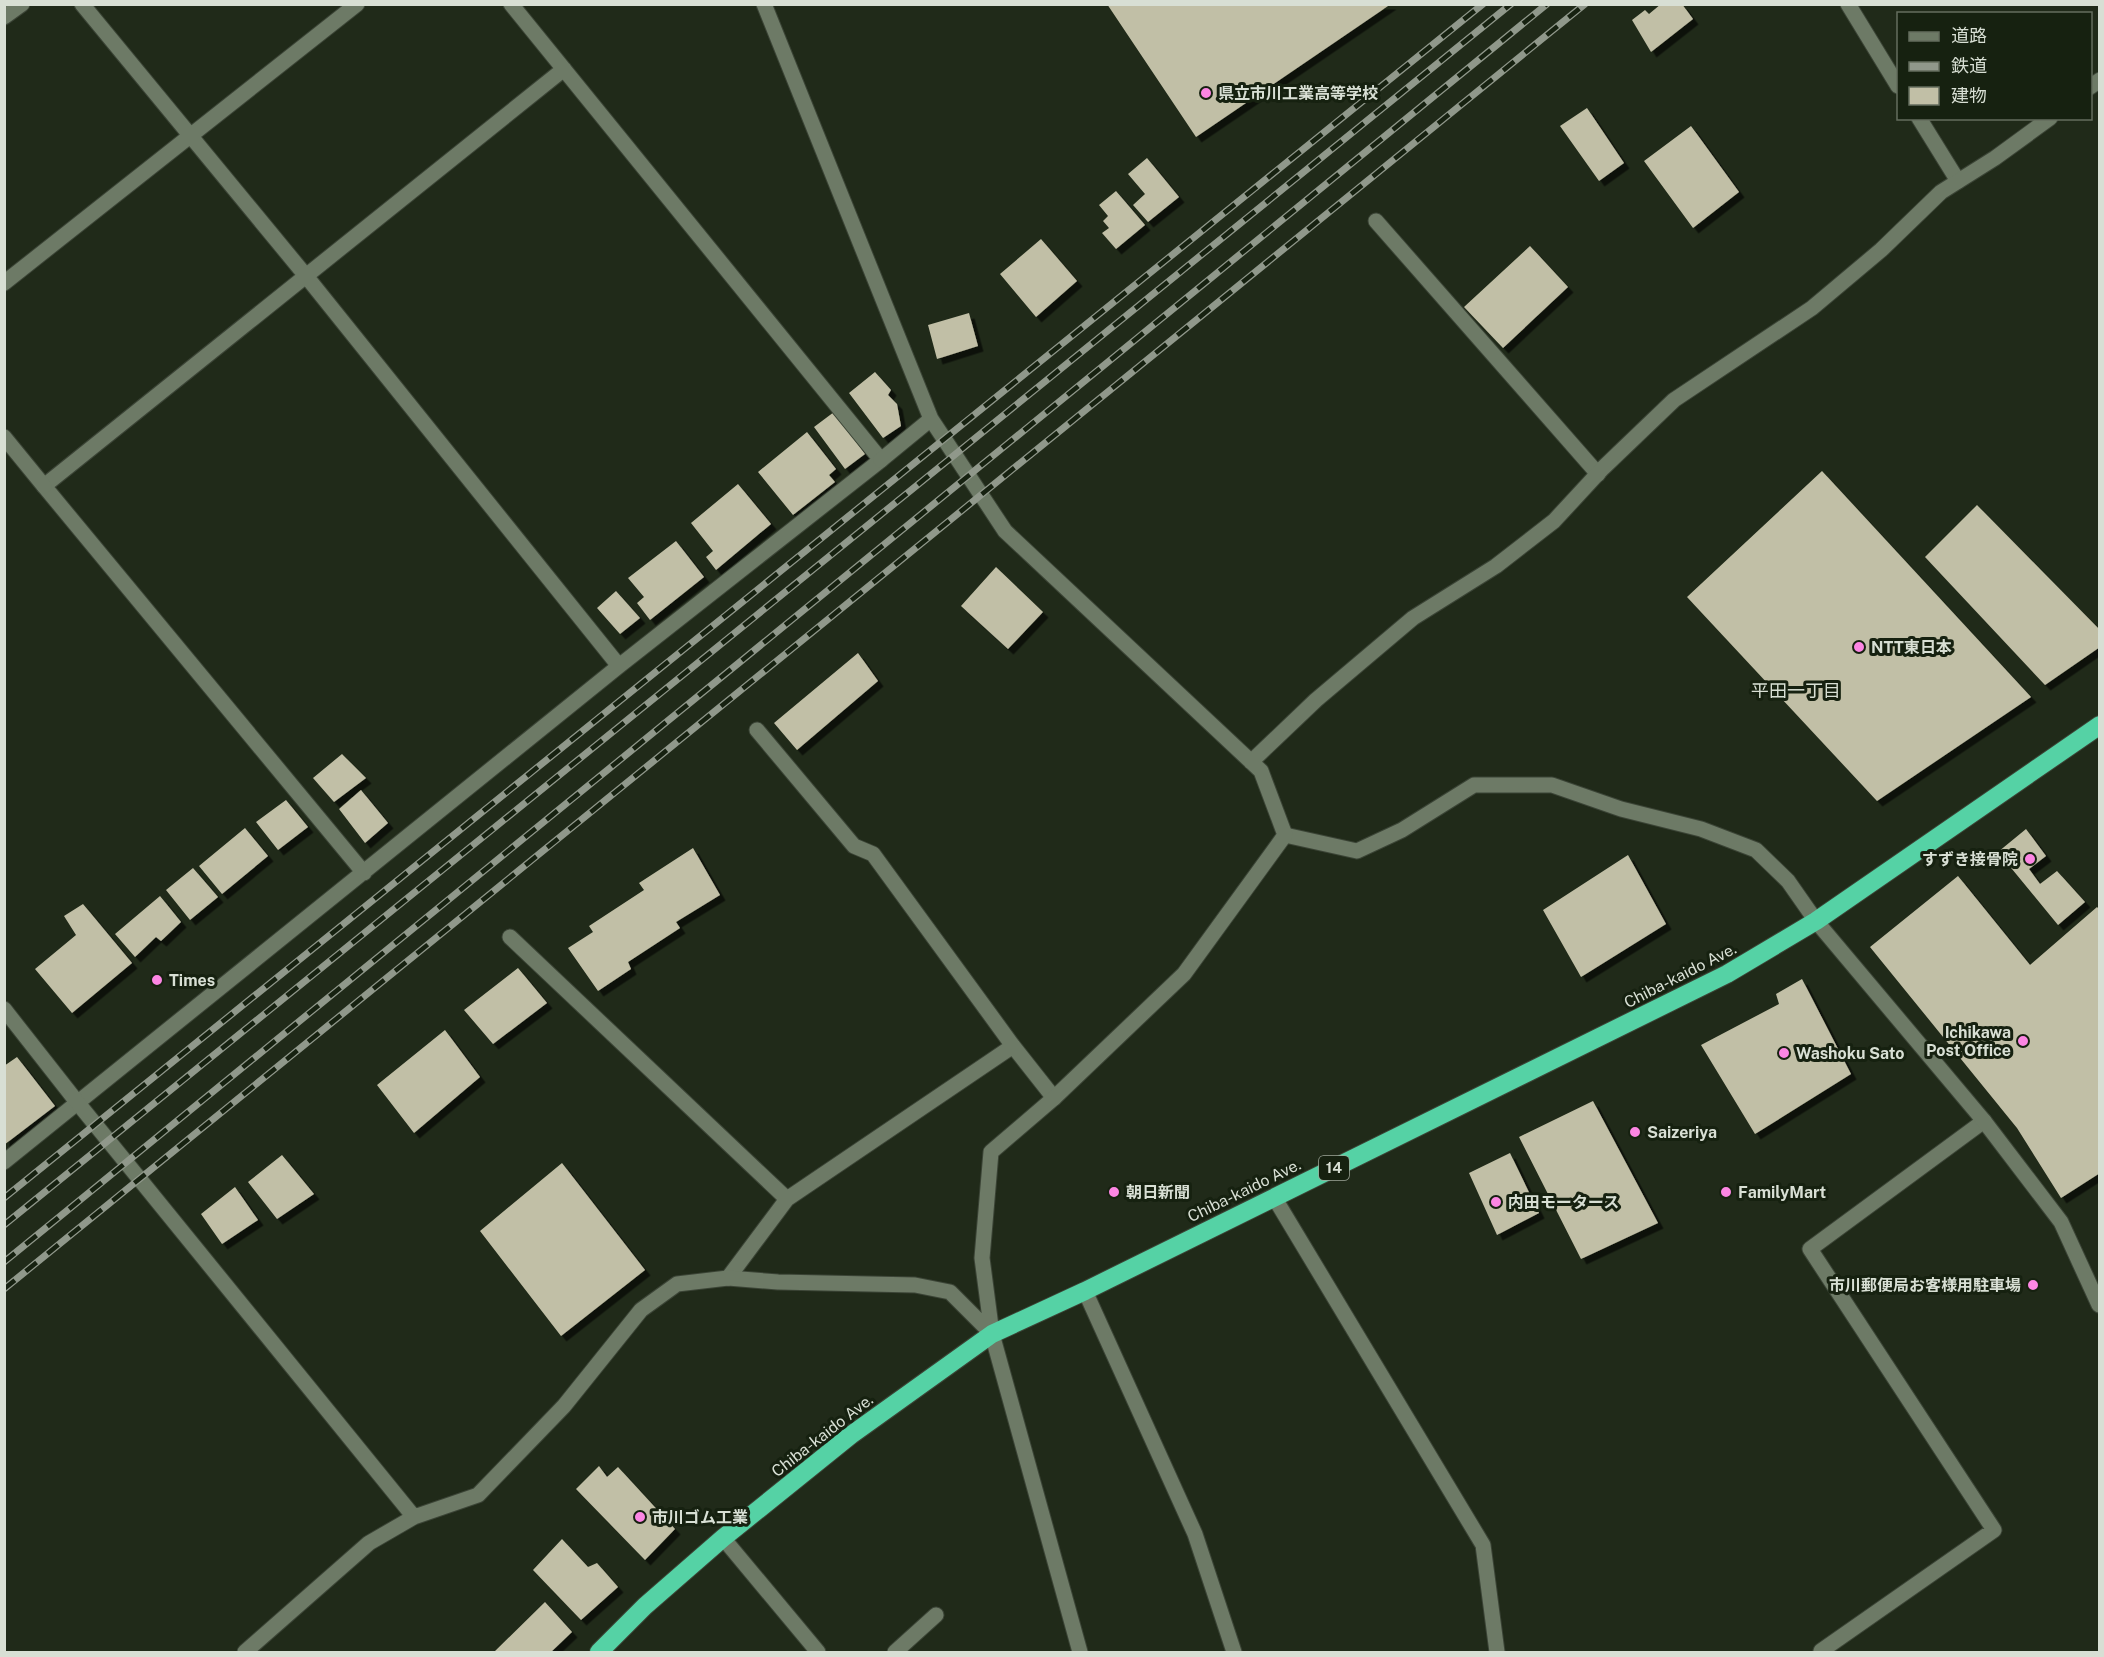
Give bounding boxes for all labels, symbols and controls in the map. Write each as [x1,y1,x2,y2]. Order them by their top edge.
legend [1897,12,2092,120]
text: 道路 [1951,25,1987,46]
text: 鉄道 [1951,55,1987,76]
place label: 県立市川工業高等学校 [1218,84,1378,103]
text: 建物 [1951,85,1987,106]
marker: 県立市川工業高等学校 [1199,86,1213,100]
place label: NTT東日本 [1871,638,1952,657]
marker: NTT東日本 [1852,640,1866,654]
district label: 平田一丁目 [1751,680,1841,701]
place label: すずき接骨院 [1922,850,2018,869]
marker: すずき接骨院 [2023,852,2037,866]
street label: Chiba-kaido Ave. [1621,939,1740,1012]
place label: Times [169,971,215,990]
marker: Times [150,973,164,987]
place label: Ichikawa Post Office [1926,1023,2011,1060]
marker: Ichikawa Post Office [2016,1034,2030,1048]
place label: Washoku Sato [1796,1044,1904,1063]
marker: Washoku Sato [1777,1046,1791,1060]
place label: Saizeriya [1647,1123,1717,1142]
marker: Saizeriya [1628,1125,1642,1139]
street label: Chiba-kaido Ave. [1185,1155,1304,1226]
road number: 14 [1319,1156,1349,1180]
place label: 朝日新聞 [1126,1183,1190,1202]
place label: FamilyMart [1738,1183,1826,1202]
marker: 朝日新聞 [1107,1185,1121,1199]
marker: FamilyMart [1719,1185,1733,1199]
place label: 内田モータース [1508,1193,1619,1212]
marker: 内田モータース [1489,1195,1503,1209]
place label: 市川郵便局お客様用駐車場 [1829,1276,2021,1295]
marker: 市川郵便局お客様用駐車場 [2026,1278,2040,1292]
street label: Chiba-kaido Ave. [768,1390,877,1481]
place label: 市川ゴム工業 [652,1508,748,1527]
marker: 市川ゴム工業 [633,1510,647,1524]

